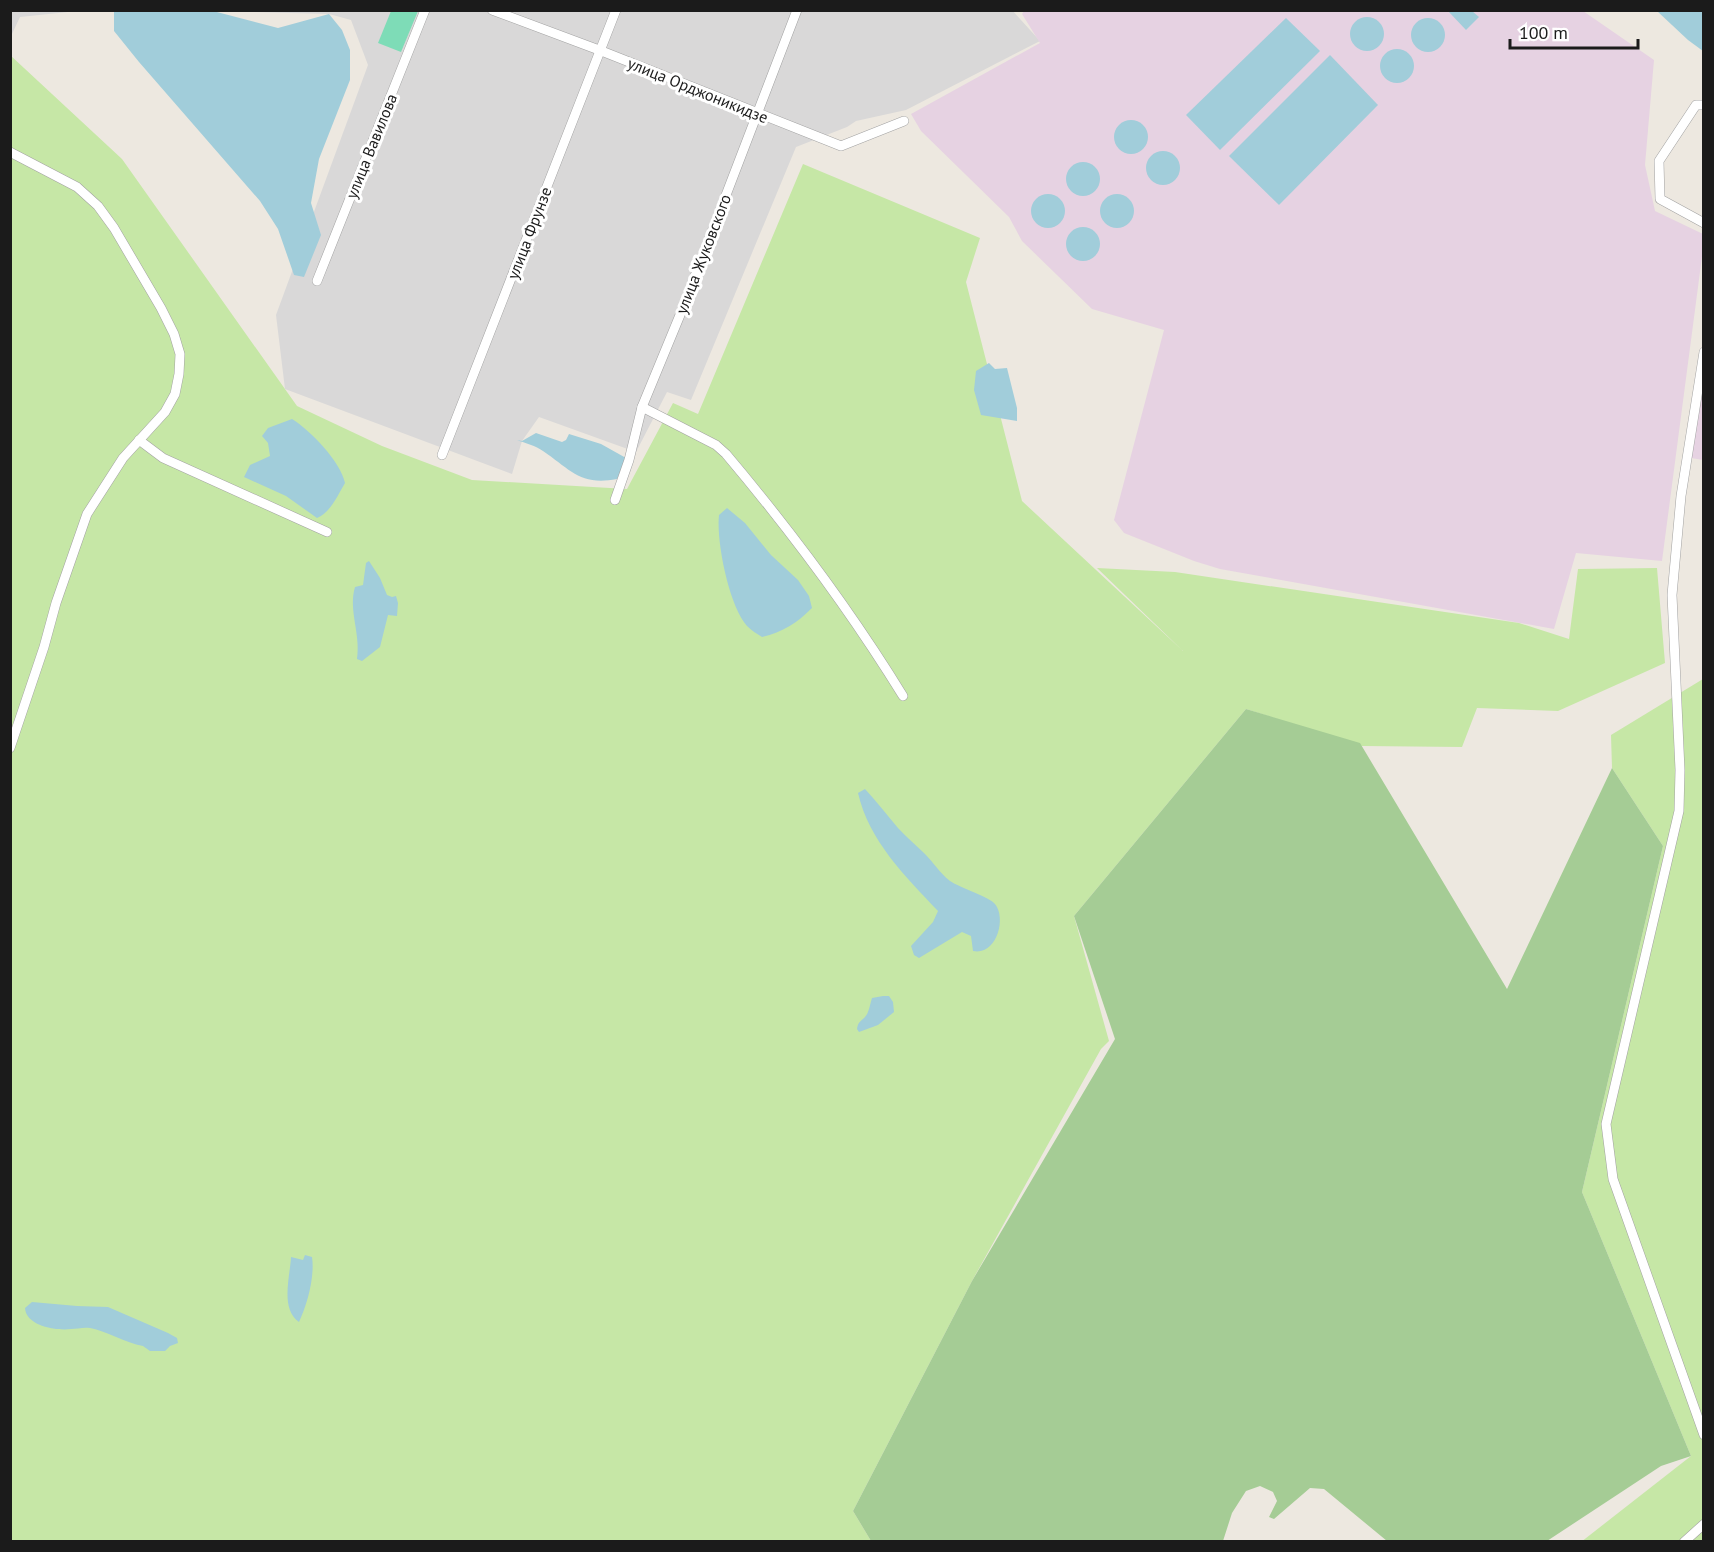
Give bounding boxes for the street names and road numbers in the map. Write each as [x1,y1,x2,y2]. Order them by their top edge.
street label: улица Орджоникидзе [625,53,771,127]
street label: улица Вавилова [341,91,401,201]
street label: улица Фрунзе [502,184,556,282]
street label: улица Жуковского [671,191,735,317]

